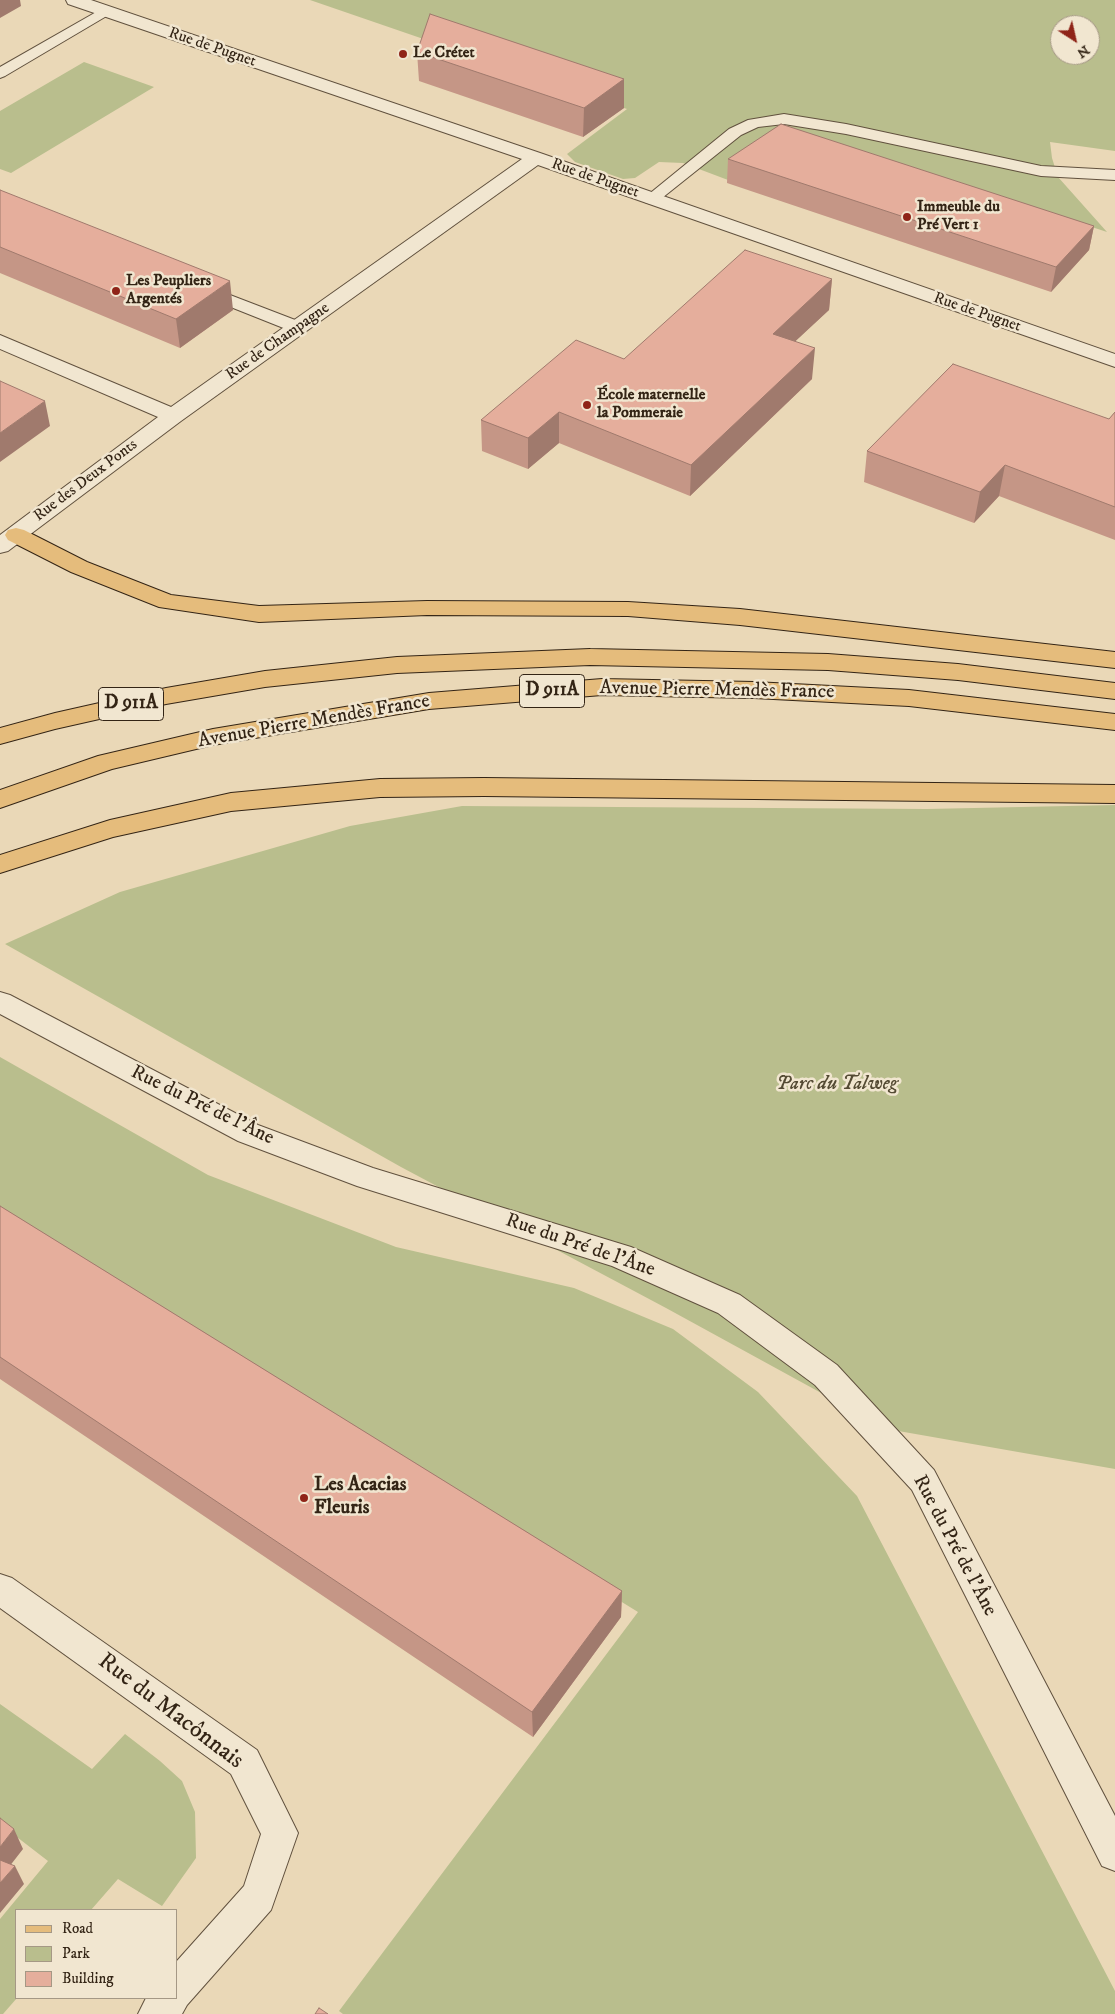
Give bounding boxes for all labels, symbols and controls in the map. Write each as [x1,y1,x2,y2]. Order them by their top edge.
north arrow [1050,15,1100,65]
street label: Rue de Pugnet [166,24,258,72]
text: N [1073,41,1093,62]
place label: Le Crétet [413,44,475,64]
marker: Le Crétet [397,48,409,60]
street label: Rue de Pugnet [549,155,641,203]
place label: Immeuble du Pré Vert 1 [917,198,1000,236]
marker: Immeuble du Pré Vert 1 [901,211,913,223]
place label: Les Peupliers Argentés [126,272,211,310]
marker: Les Peupliers Argentés [110,285,122,297]
street label: Rue de Pugnet [931,289,1023,337]
street label: Rue de Champagne [223,299,333,385]
place label: École maternelle la Pommeraie [597,386,705,424]
marker: École maternelle la Pommeraie [581,399,593,411]
street label: Rue des Deux Ponts [30,436,142,526]
road number: D 911A [520,674,584,708]
street label: Avenue Pierre Mendès France [599,677,835,705]
road number: D 911A [98,688,164,721]
street label: Avenue Pierre Mendès France [196,690,432,754]
street label: Rue du Pré de l'Âne [127,1061,277,1151]
park label: Parc du Talweg [776,1073,898,1097]
street label: Rue du Pré de l'Âne [502,1209,658,1283]
street label: Rue du Pré de l'Âne [907,1471,1001,1621]
place label: Les Acacias Fleuris [314,1474,406,1521]
marker: Les Acacias Fleuris [298,1492,310,1504]
street label: Rue du Macônnais [91,1648,249,1776]
legend [15,1909,178,1999]
text: Road [62,1919,93,1938]
text: Park [62,1944,90,1963]
text: Building [62,1969,114,1988]

